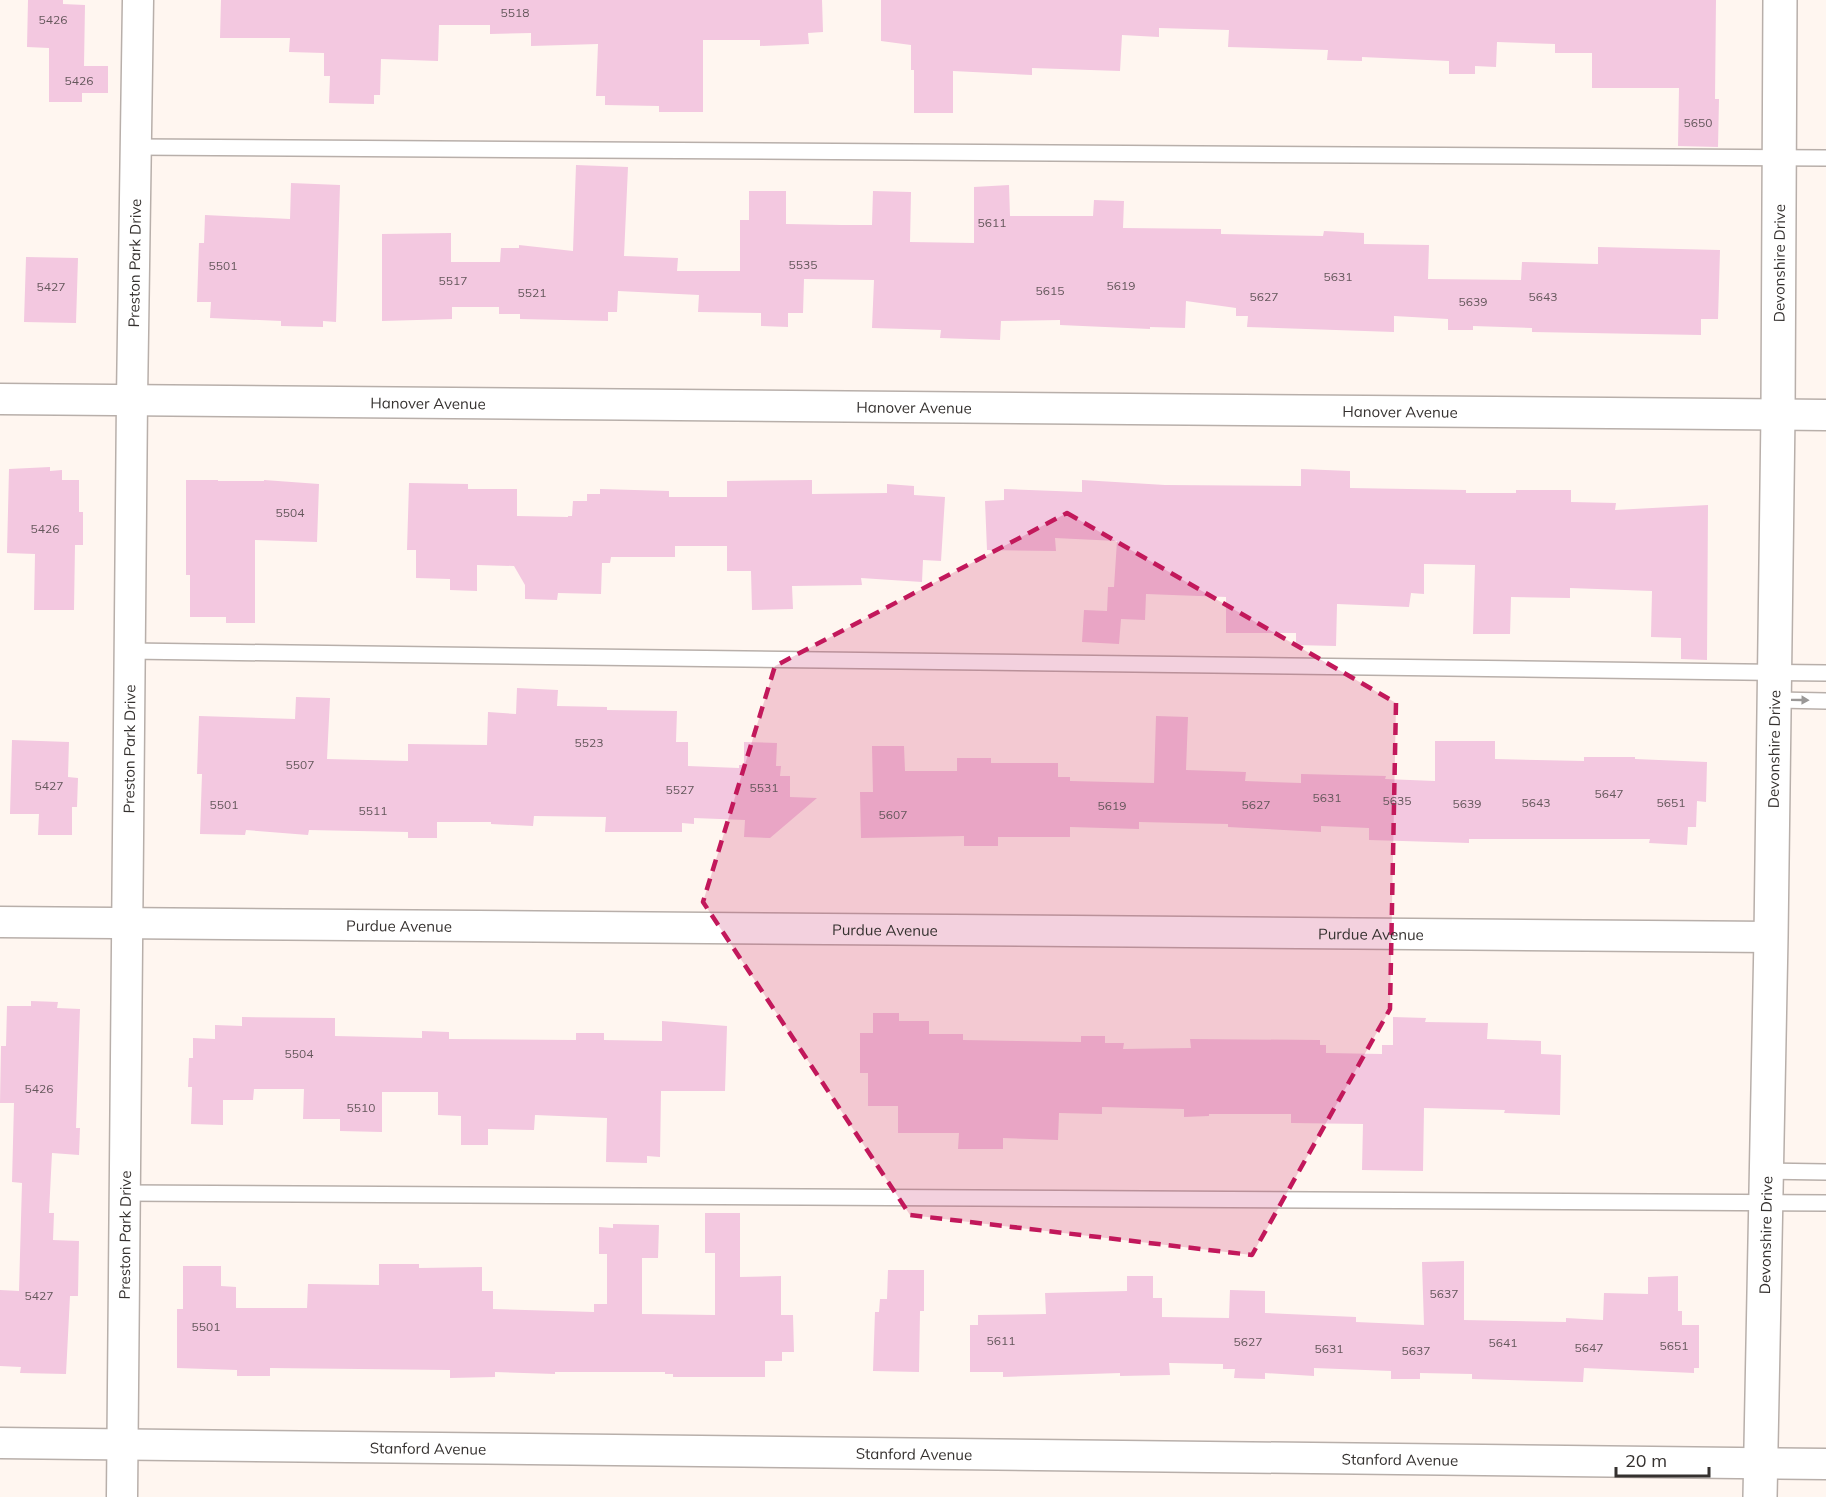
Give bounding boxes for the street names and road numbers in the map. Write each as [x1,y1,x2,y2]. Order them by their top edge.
street label: Preston Park Drive [124,199,145,328]
street label: Devonshire Drive [1769,204,1789,322]
street label: Hanover Avenue [370,393,486,413]
street label: Hanover Avenue [856,397,972,417]
street label: Hanover Avenue [1342,401,1458,421]
street label: Preston Park Drive [119,685,139,814]
street label: Devonshire Drive [1763,690,1784,808]
street label: Purdue Avenue [346,915,452,935]
street label: Purdue Avenue [832,920,938,939]
street label: Purdue Avenue [1318,924,1424,944]
street label: Preston Park Drive [114,1171,134,1300]
street label: Devonshire Drive [1754,1176,1776,1294]
street label: Stanford Avenue [370,1438,486,1458]
street label: Stanford Avenue [856,1443,972,1464]
street label: Stanford Avenue [1342,1449,1458,1469]

